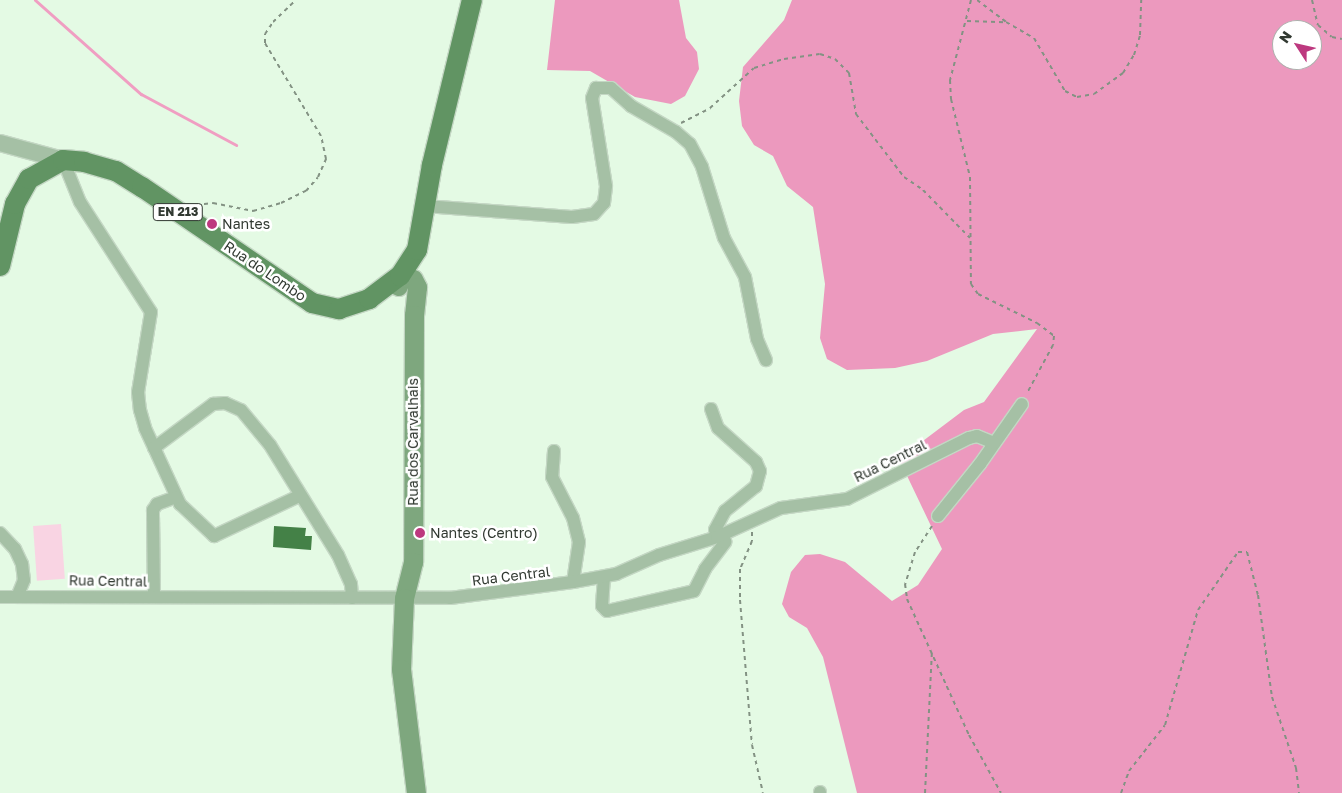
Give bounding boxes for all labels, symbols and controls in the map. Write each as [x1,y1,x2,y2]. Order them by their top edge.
north arrow [1272,20,1322,70]
text: N [1275,27,1295,46]
road number: EN 213 [152,202,204,222]
place label: Nantes [222,216,270,232]
marker: Nantes [206,218,218,230]
street label: Rua do Lombo [221,237,309,305]
street label: Rua dos Carvalhais [405,378,421,506]
street label: Rua Central [851,436,929,486]
place label: Nantes (Centro) [430,525,538,541]
marker: Nantes (Centro) [414,527,426,539]
street label: Rua Central [471,563,551,589]
street label: Rua Central [69,572,147,590]

